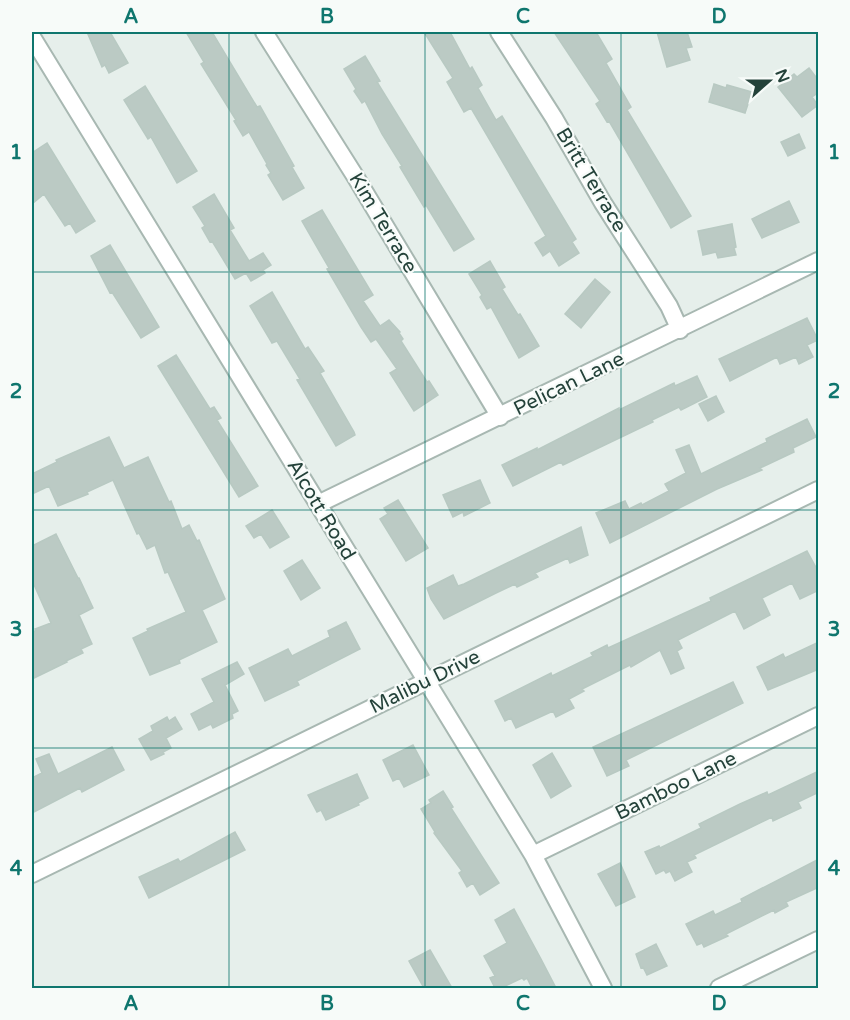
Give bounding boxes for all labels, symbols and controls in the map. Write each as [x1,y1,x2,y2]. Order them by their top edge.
text: A [124,5,139,29]
text: B [320,5,334,29]
text: C [516,5,530,29]
text: D [711,5,727,29]
north arrow [739,51,799,111]
text: N [770,66,794,86]
street label: Britt Terrace [550,123,632,237]
text: 1 [10,141,22,165]
text: 1 [828,141,840,165]
street label: Kim Terrace [344,169,422,277]
street label: Pelican Lane [510,347,628,421]
text: 2 [10,380,22,404]
text: 2 [828,380,840,404]
street label: Alcott Road [282,455,360,565]
text: 3 [10,618,22,642]
text: 3 [828,618,840,642]
street label: Malibu Drive [366,645,484,719]
street label: Bamboo Lane [611,746,741,826]
text: 4 [10,857,23,881]
text: 4 [828,857,841,881]
text: A [124,992,139,1016]
text: B [320,992,334,1016]
text: C [516,992,530,1016]
text: D [711,992,727,1016]

